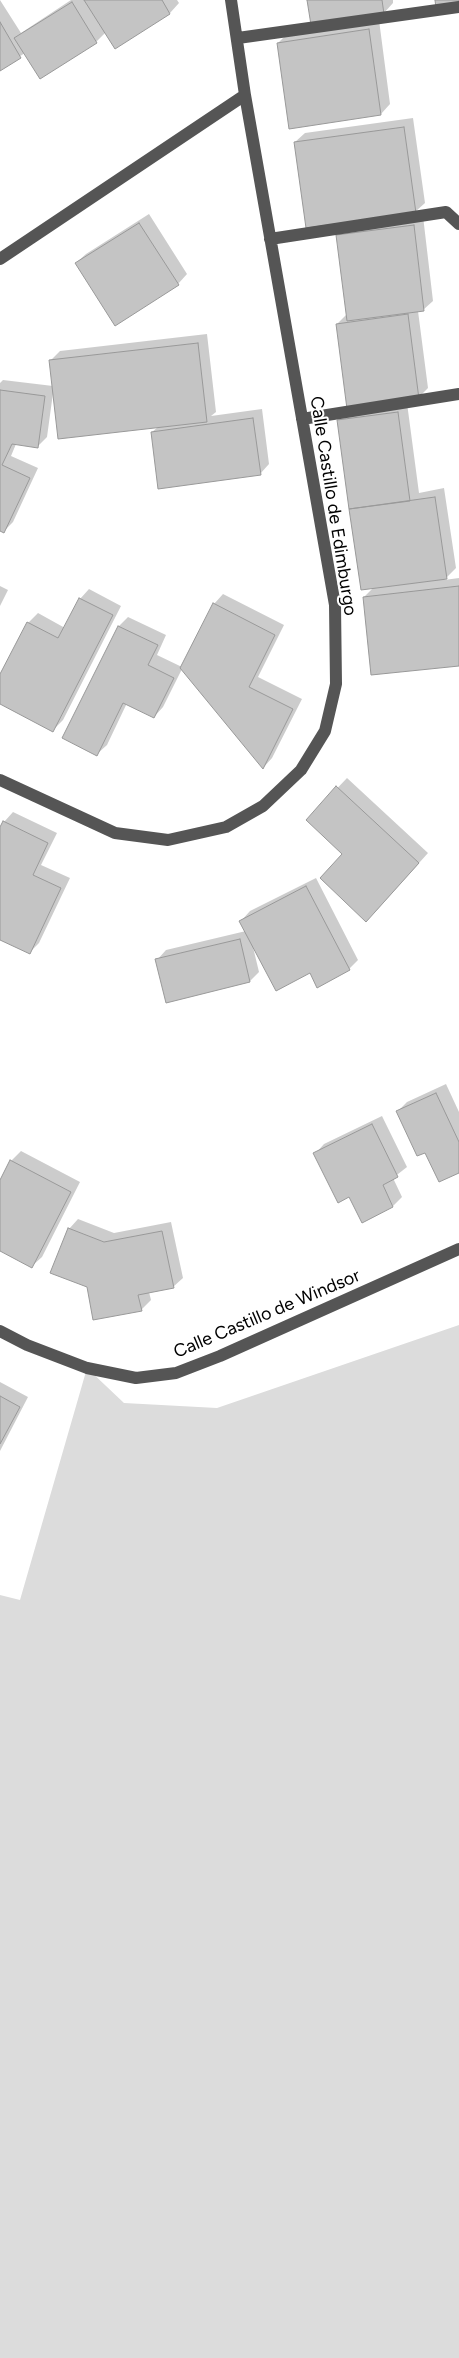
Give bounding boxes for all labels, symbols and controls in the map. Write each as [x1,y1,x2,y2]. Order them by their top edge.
street label: Calle Castillo de Edimburgo [305,395,361,617]
street label: Calle Castillo de Windsor [171,1265,363,1363]

